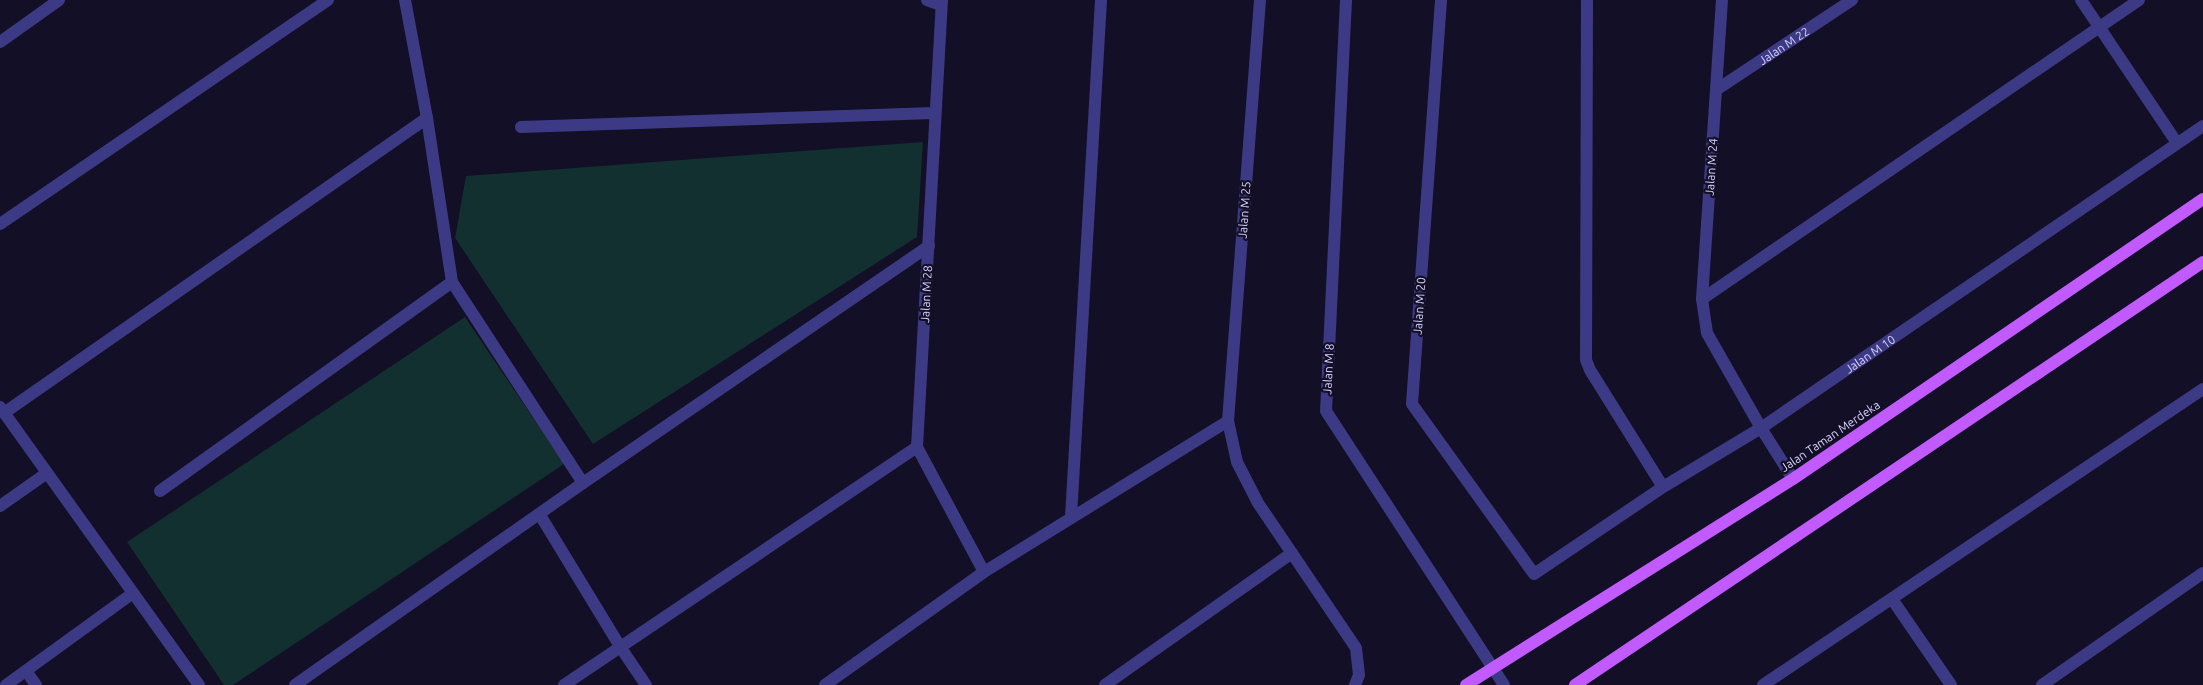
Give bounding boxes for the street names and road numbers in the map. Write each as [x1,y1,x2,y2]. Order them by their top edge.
street label: Jalan M 22 [1756,24,1811,67]
street label: Jalan M 24 [1703,138,1720,196]
street label: Jalan M 25 [1236,181,1252,239]
street label: Jalan M 28 [918,265,934,323]
street label: Jalan M 20 [1411,277,1428,335]
street label: Jalan M 10 [1842,332,1897,375]
street label: Jalan M 8 [1320,343,1336,395]
street label: Jalan Taman Merdeka [1778,398,1882,474]

